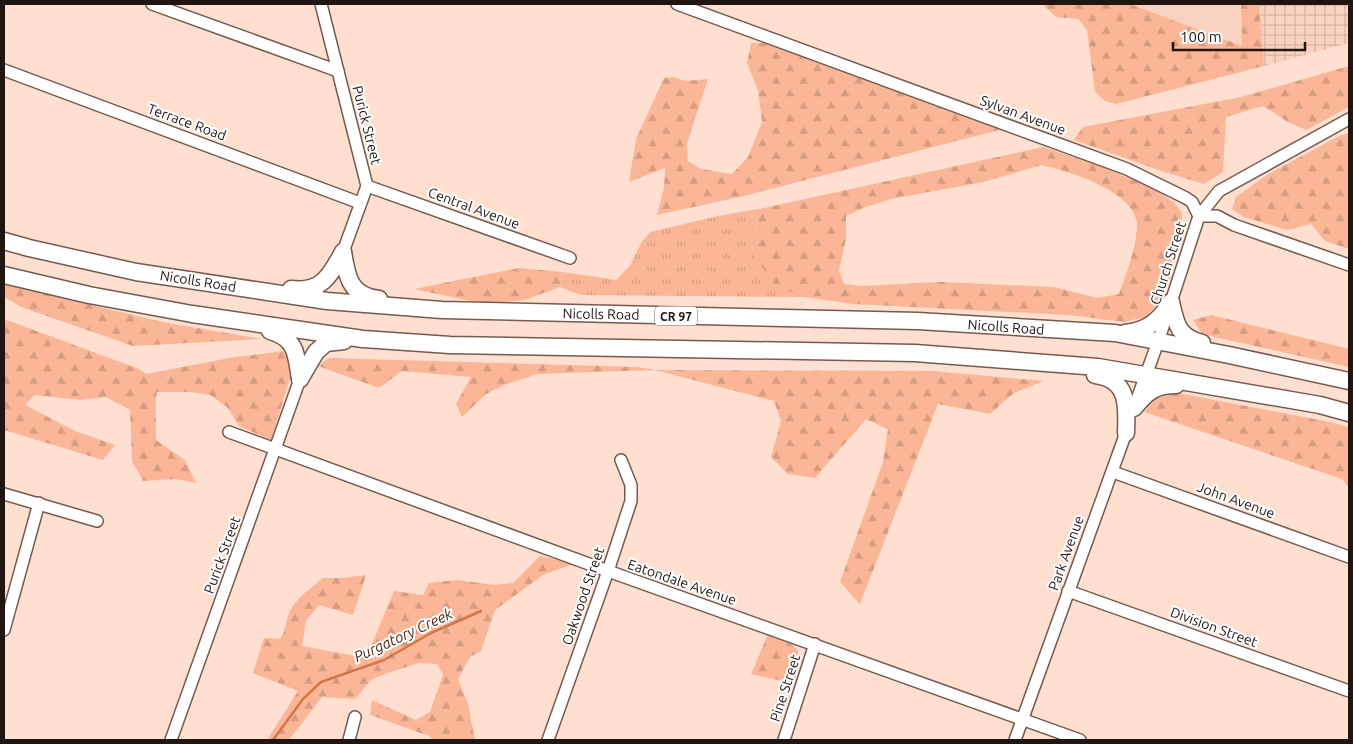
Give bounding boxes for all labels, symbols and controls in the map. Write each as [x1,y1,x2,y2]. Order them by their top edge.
scale bar [1173,20,1306,52]
text: 100 m [1180,28,1222,45]
street label: Purick Street [349,84,385,167]
street label: Sylvan Avenue [978,92,1068,138]
street label: Terrace Road [146,100,228,144]
street label: Central Avenue [426,184,522,232]
street label: Church Street [1147,219,1189,307]
street label: Nicolls Road [159,267,237,295]
street label: Nicolls Road [562,305,640,323]
road number: CR 97 [655,306,697,326]
street label: Nicolls Road [967,316,1045,338]
street label: John Avenue [1195,479,1277,521]
street label: Purick Street [201,514,244,596]
street label: Park Avenue [1045,514,1087,592]
street label: Oakwood Street [559,544,607,647]
street label: Eatondale Avenue [626,556,738,608]
street label: Division Street [1168,604,1260,650]
water label: Purgatory Creek [351,605,455,665]
street label: Pine Street [767,652,804,724]

